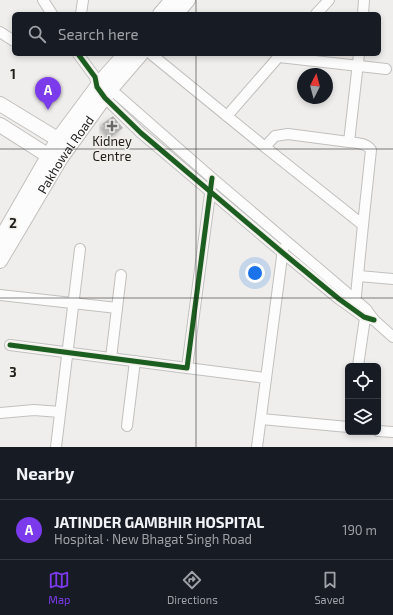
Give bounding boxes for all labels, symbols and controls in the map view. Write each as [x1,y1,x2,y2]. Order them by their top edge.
search box [12,12,381,56]
icon: search [26,23,48,45]
text: Search here [58,25,139,43]
text: 1 [10,66,16,82]
north arrow [297,68,333,104]
pin: A [35,77,61,110]
street label: Pakhowal Road [34,112,97,196]
marker: Kidney Centre [106,120,118,132]
place label: Kidney Centre [92,133,132,164]
text: 2 [9,215,17,231]
your location [245,263,265,283]
map controls [345,363,381,435]
button: locate [345,363,381,399]
text: 3 [9,364,17,380]
button: layers [345,399,381,435]
text: Nearby [16,463,74,483]
text: JATINDER GAMBHIR HOSPITAL [54,513,264,531]
text: A [25,522,33,538]
text: 190 m [342,522,377,538]
text: Hospital · New Bhagat Singh Road [54,531,252,547]
tab: Map [48,569,70,606]
tab: Directions [167,569,218,606]
tab: Saved [314,569,345,606]

